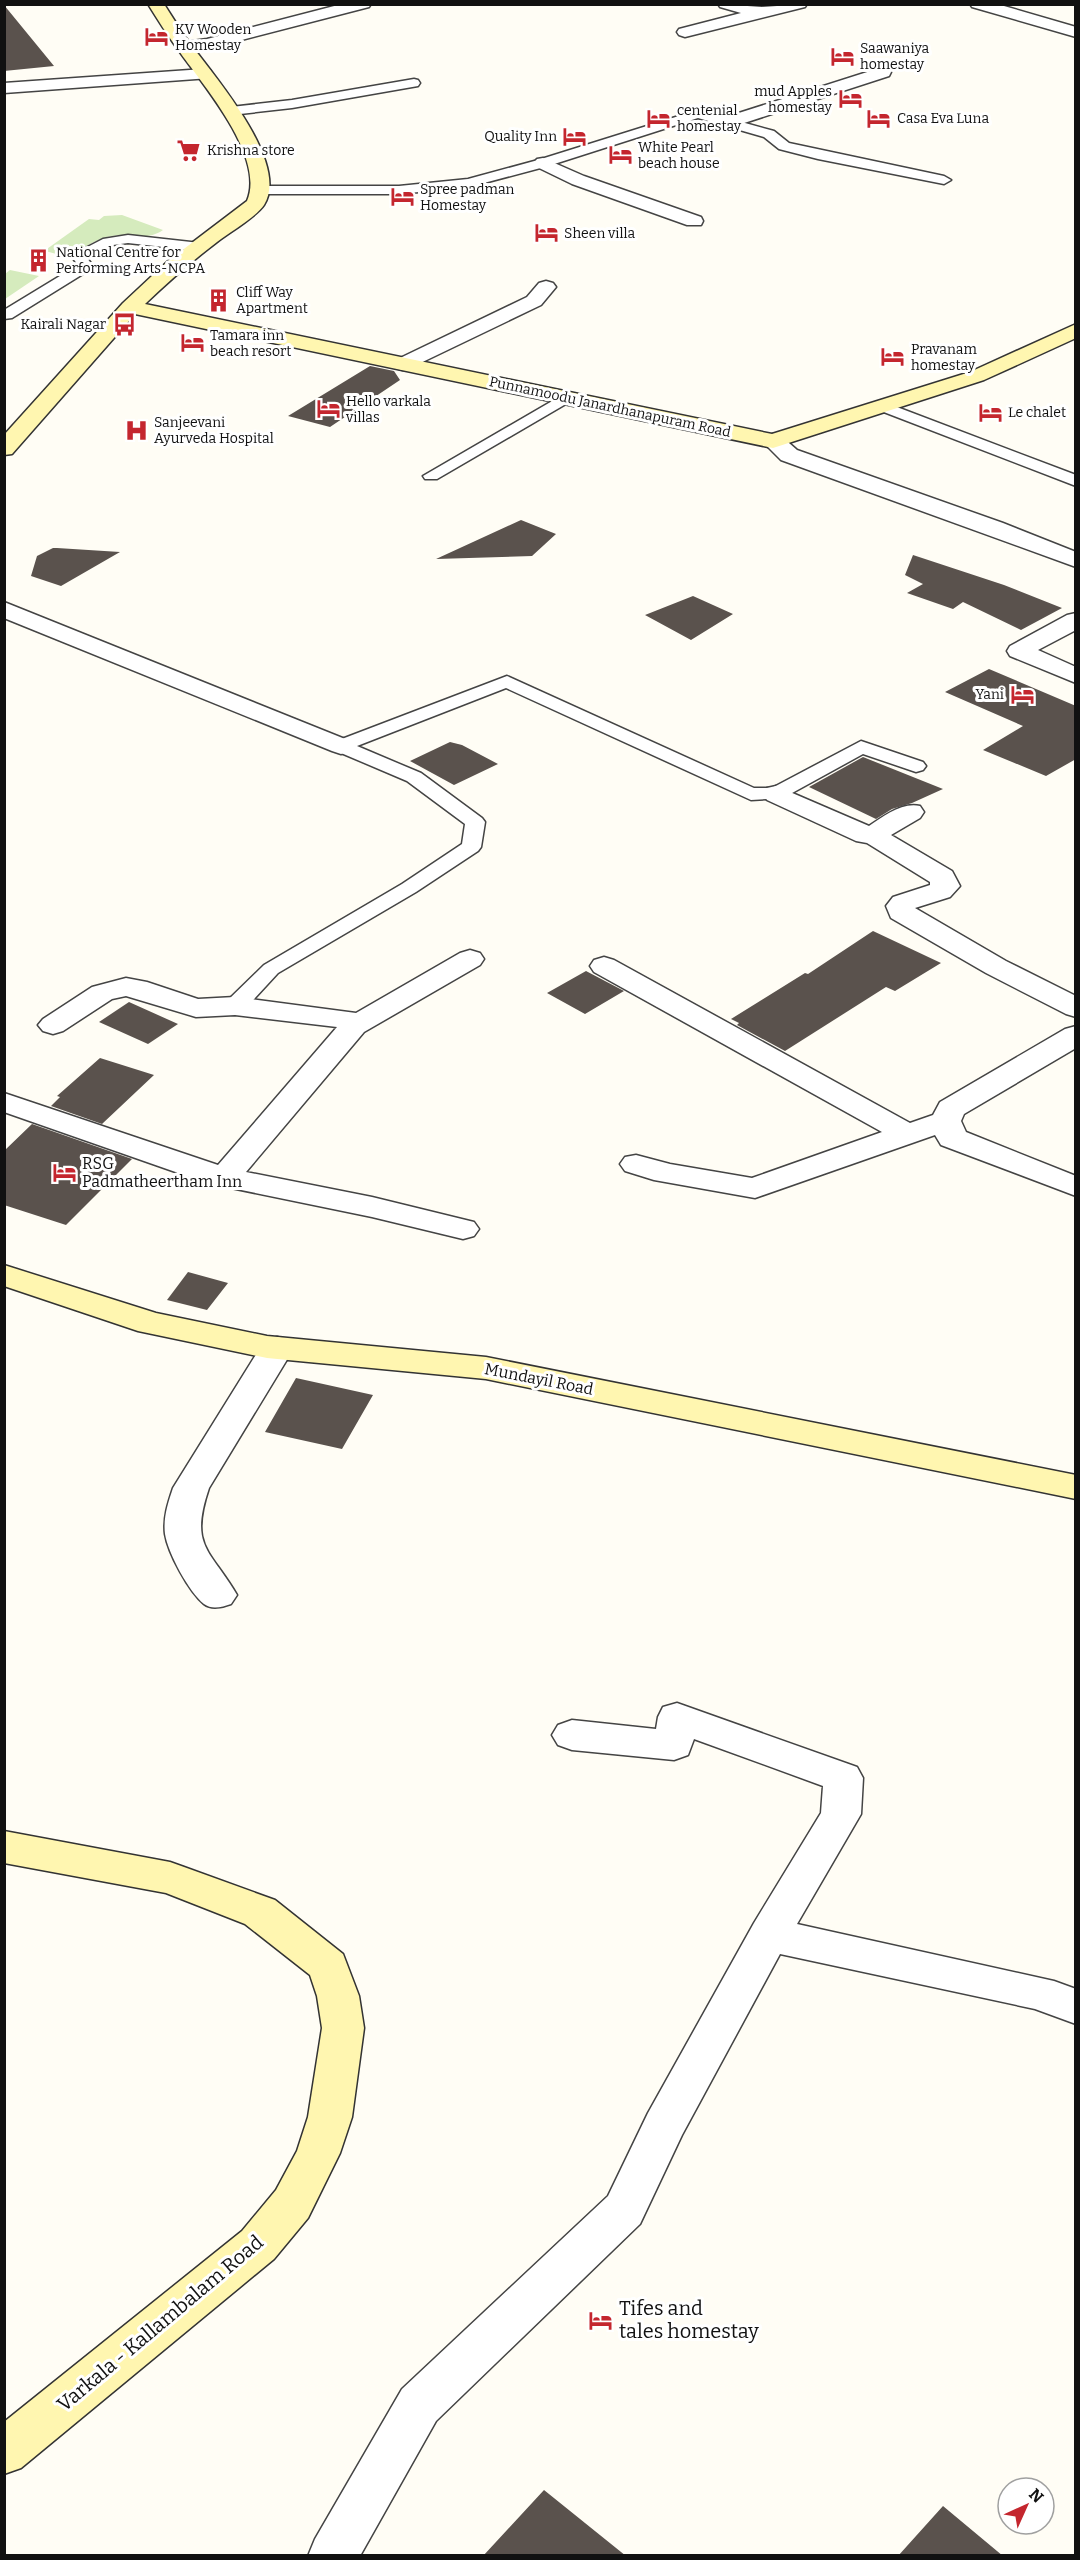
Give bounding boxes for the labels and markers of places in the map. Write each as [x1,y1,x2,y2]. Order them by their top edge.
place label: KV Wooden Homestay [175,21,251,54]
hotel icon: KV Wooden Homestay [144,24,170,50]
place label: Saawaniya homestay [860,40,930,73]
hotel icon: Saawaniya homestay [829,43,855,69]
place label: mud Apples homestay [754,83,833,116]
hotel icon: mud Apples homestay [837,86,863,112]
place label: centenial homestay [677,102,742,135]
hotel icon: centenial homestay [646,105,672,131]
hotel icon: Casa Eva Luna [866,105,892,131]
place label: Casa Eva Luna [897,110,989,127]
hotel icon: Quality Inn [562,123,588,149]
place label: Quality Inn [484,128,557,145]
supermarket icon: Krishna store [176,137,202,163]
place label: White Pearl beach house [638,139,720,172]
place label: Krishna store [207,142,295,159]
hotel icon: White Pearl beach house [607,142,633,168]
place label: Spree padman Homestay [420,181,515,214]
hotel icon: Spree padman Homestay [389,184,415,210]
hotel icon: Sheen villa [533,220,559,246]
place label: Sheen villa [564,225,635,242]
place label: National Centre for Performing Arts-NCPA [56,244,205,277]
building icon: National Centre for Performing Arts-NCPA [25,247,51,273]
place label: Cliff Way Apartment [236,284,308,317]
building icon: Cliff Way Apartment [205,287,231,313]
bus stop icon: Kairali Nagar [111,311,137,337]
place label: Kairali Nagar [20,316,106,333]
place label: Tamara inn beach resort [210,327,291,360]
hotel icon: Tamara inn beach resort [179,330,205,356]
place label: Pravanam homestay [911,341,978,374]
hotel icon: Pravanam homestay [880,344,906,370]
place label: Hello varkala villas [345,393,431,426]
hotel icon: Hello varkala villas [315,396,341,422]
hotel icon: Le chalet [977,399,1003,425]
place label: Le chalet [1008,404,1066,421]
place label: Sanjeevani Ayurveda Hospital [154,414,274,447]
hospital icon: Sanjeevani Ayurveda Hospital [123,417,149,443]
hotel icon: Yani [1009,681,1035,707]
place label: Yani [976,686,1004,703]
place label: RSG Padmatheertham Inn [82,1154,242,1191]
hotel icon: RSG Padmatheertham Inn [51,1159,77,1185]
place label: Tifes and tales homestay [619,2296,759,2343]
hotel icon: Tifes and tales homestay [588,2307,614,2333]

